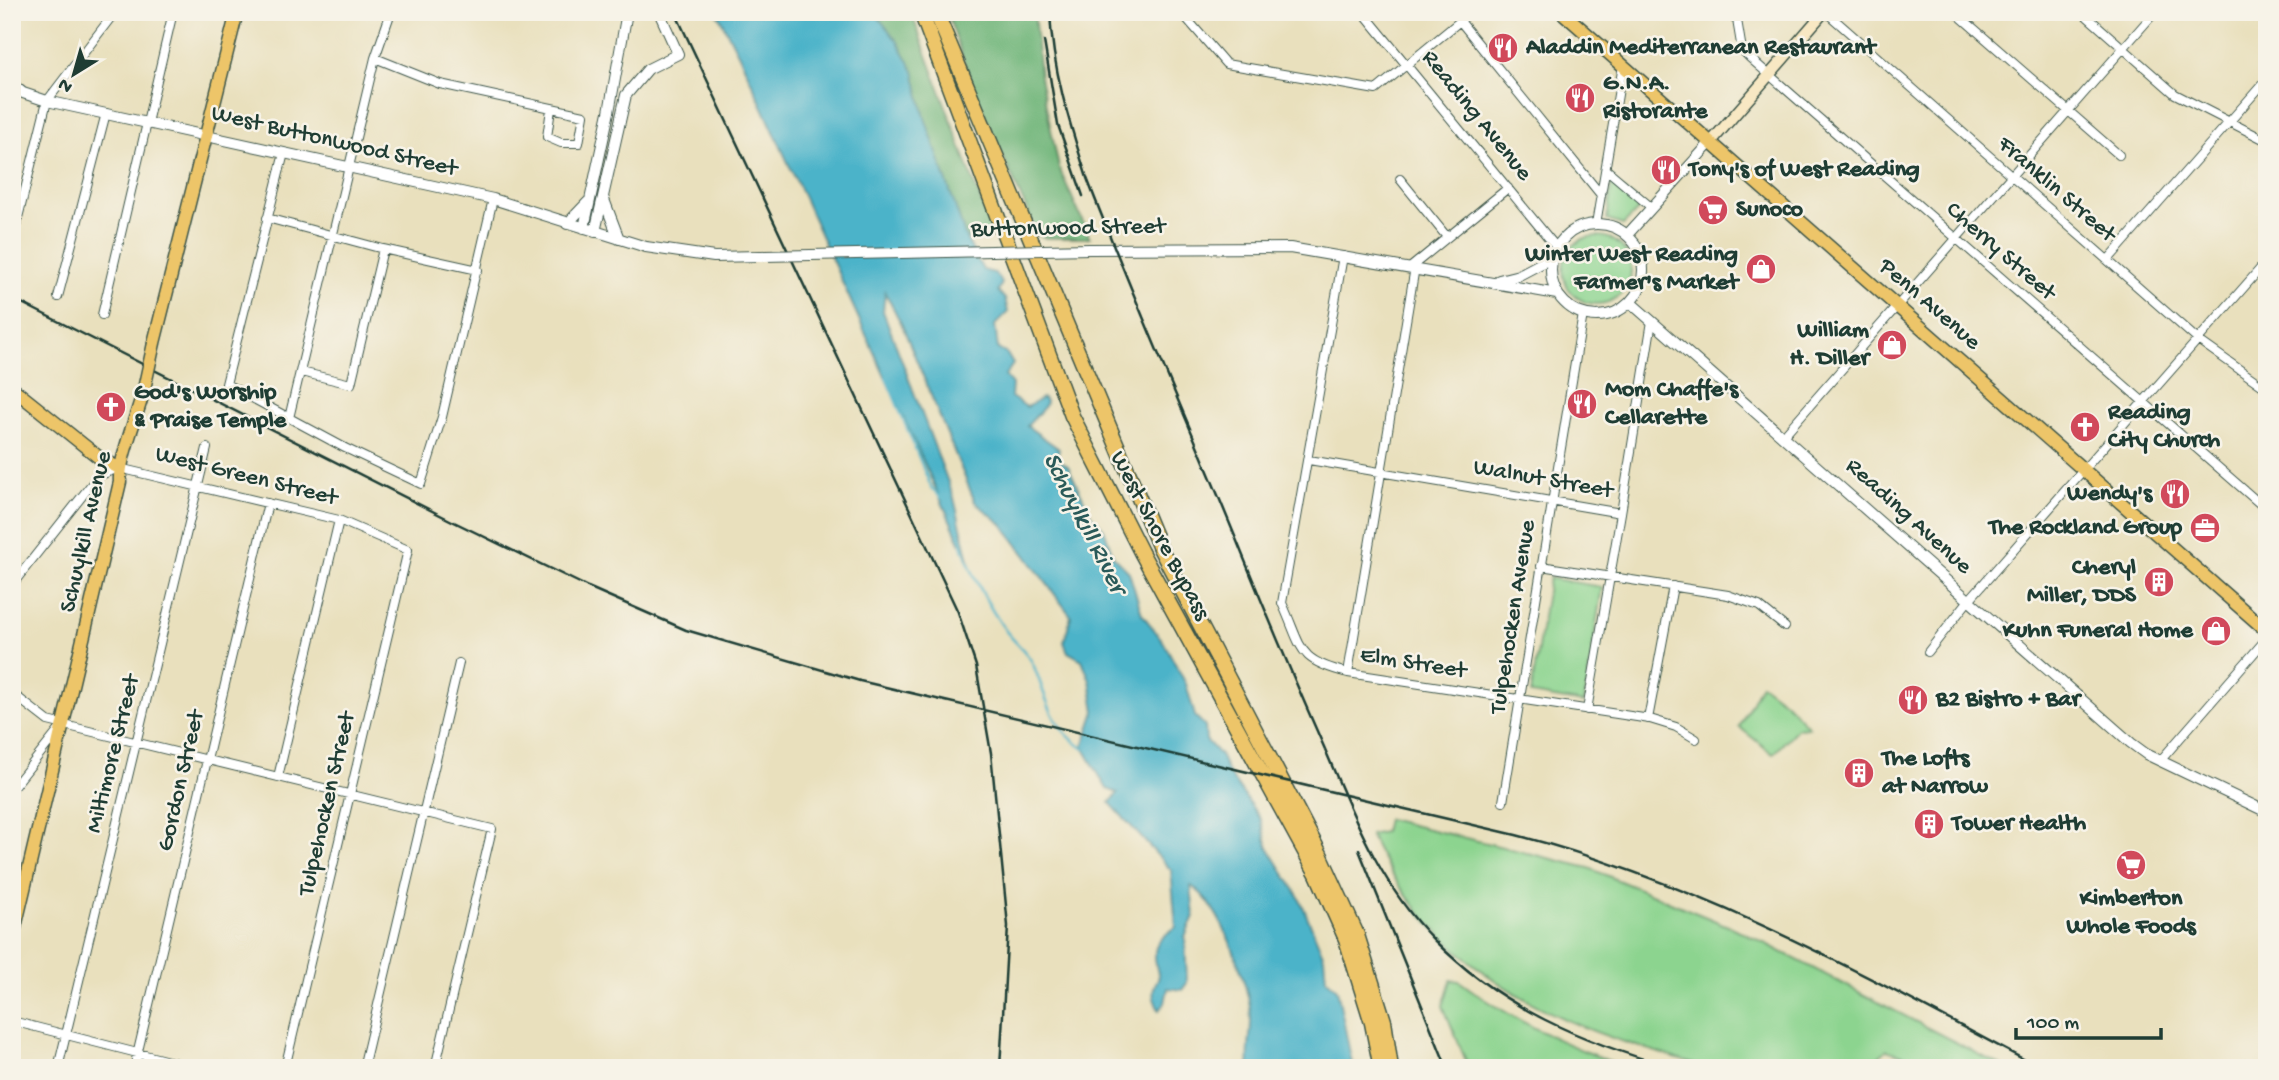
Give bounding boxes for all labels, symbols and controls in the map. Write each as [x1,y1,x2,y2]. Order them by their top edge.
restaurant icon: Aladdin Mediterranean Restaurant [1486,31,1520,65]
place label: Aladdin Mediterranean Restaurant [1525,34,1878,63]
north arrow [38,38,108,108]
street label: Reading Avenue [1414,45,1538,188]
place label: G.N.A. Ristorante [1602,70,1709,127]
text: N [54,72,78,98]
restaurant icon: G.N.A. Ristorante [1563,81,1597,115]
street label: West Buttonwood Street [208,100,462,185]
street label: Franklin Street [1990,130,2123,251]
restaurant icon: Tony's of West Reading [1649,153,1683,187]
place label: Tony's of West Reading [1687,156,1920,185]
supermarket icon: Sunoco [1696,193,1730,227]
place label: Sunoco [1736,196,1803,225]
street label: Cherry Street [1939,196,2063,309]
street label: Buttonwood Street [970,213,1168,245]
place label: Winter West Reading Farmer's Market [1524,241,1740,298]
shop icon: Winter West Reading Farmer's Market [1744,252,1778,286]
street label: Penn Avenue [1871,252,1987,358]
place label: William H. Diller [1790,317,1872,374]
shop icon: William H. Diller [1875,328,1909,362]
place label: Mom Chaffe's Cellarette [1605,376,1739,433]
place label: God's Worship & Praise Temple [134,379,288,436]
restaurant icon: Mom Chaffe's Cellarette [1565,387,1599,421]
church icon: God's Worship & Praise Temple [94,390,128,424]
place label: Reading City Church [2107,399,2220,456]
church icon: Reading City Church [2068,410,2102,444]
street label: West Green Street [152,440,342,514]
street label: West Shore Bypass [1102,447,1216,626]
street label: Schuylkill Avenue [54,448,120,616]
water label: Schuylkill River [1034,448,1134,604]
street label: Walnut Street [1471,453,1617,507]
street label: Reading Avenue [1839,453,1978,582]
restaurant icon: Wendy's [2158,477,2192,511]
place label: Wendy's [2066,480,2153,509]
office icon: The Rockland Group [2188,511,2222,545]
place label: The Rockland Group [1987,514,2182,543]
street label: Tulpehocken Avenue [1484,517,1544,718]
place label: Cheryl Miller, DDS [2027,554,2137,611]
building icon: Cheryl Miller, DDS [2142,565,2176,599]
shop icon: Kuhn Funeral Home [2199,614,2233,648]
place label: Kuhn Funeral Home [2002,617,2195,646]
street label: Elm Street [1358,641,1470,687]
street label: Miltimore Street [80,670,148,836]
restaurant icon: B2 Bistro + Bar [1896,683,1930,717]
place label: B2 Bistro + Bar [1935,686,2082,715]
street label: Gordon Street [152,706,213,854]
street label: Tulpehocken Street [292,707,364,901]
place label: The Lofts at Narrow [1880,745,1988,802]
building icon: The Lofts at Narrow [1842,756,1876,790]
building icon: Tower Health [1912,807,1946,841]
place label: Tower Health [1950,810,2086,839]
supermarket icon: Kimberton Whole Foods [2114,848,2148,882]
place label: Kimberton Whole Foods [2065,885,2197,942]
scale bar [2016,996,2162,1040]
text: 100 m [2026,1012,2079,1037]

